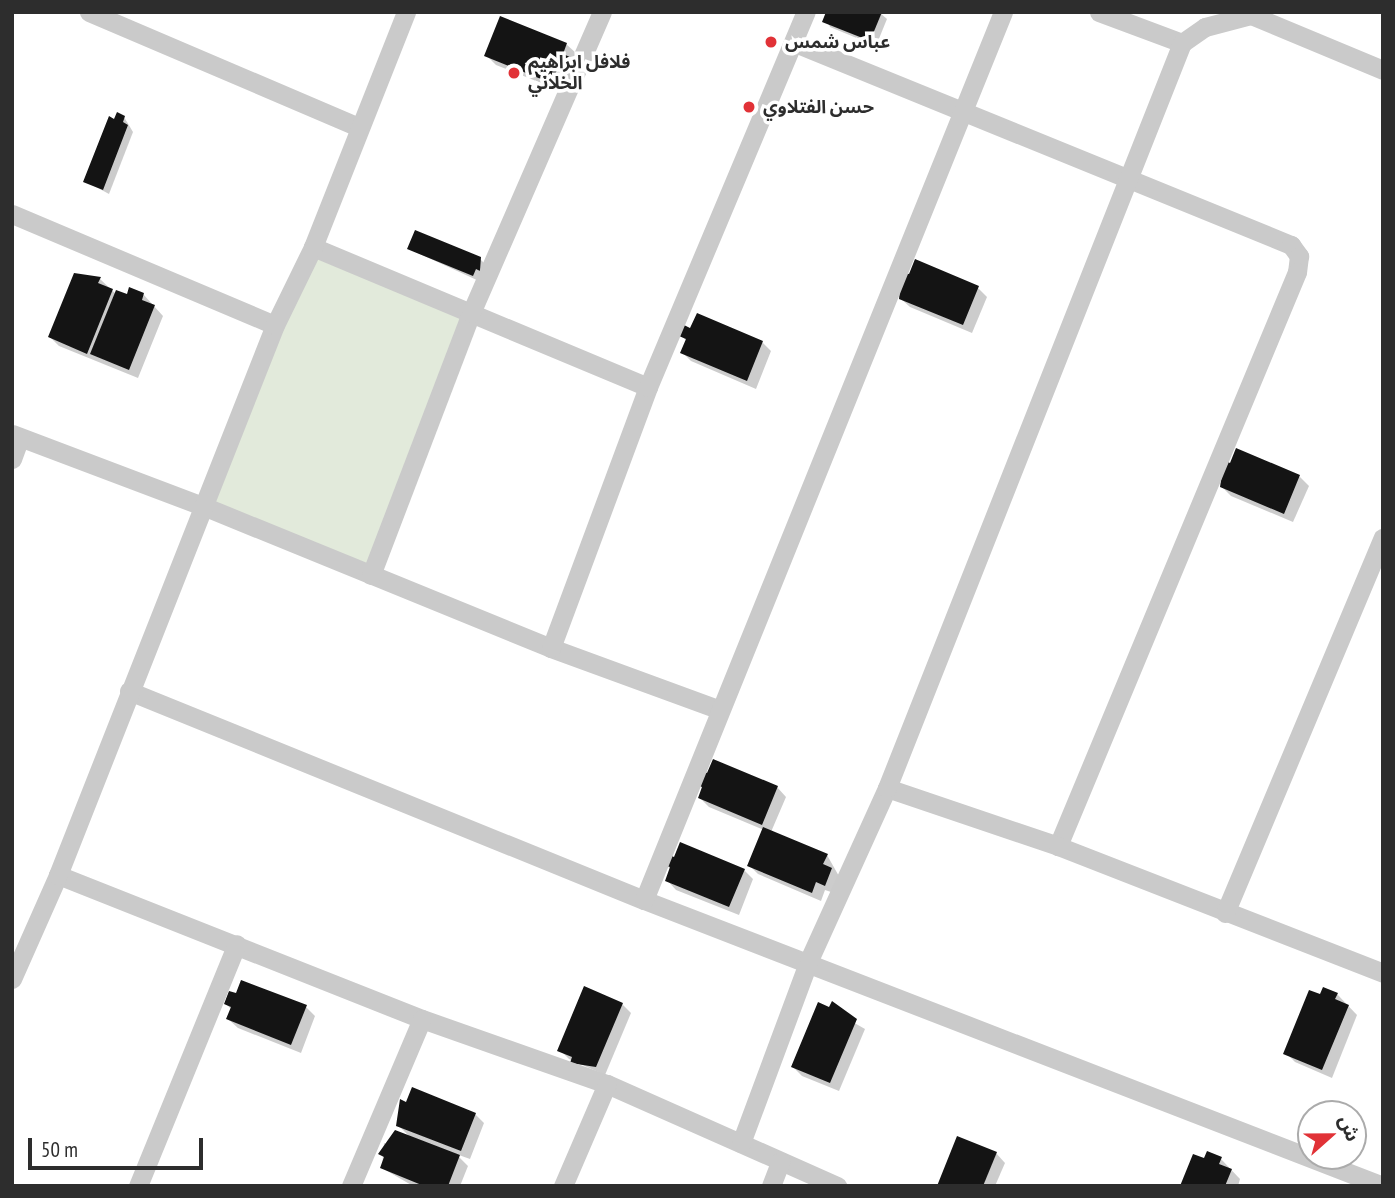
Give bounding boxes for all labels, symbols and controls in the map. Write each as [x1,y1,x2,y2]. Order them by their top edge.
place label: عباس شمس [785,31,890,53]
marker: عباس شمس [763,34,779,50]
place label: فلافل ابراهيم الخلاني [528,52,630,94]
marker: فلافل ابراهيم الخلاني [506,65,522,81]
place label: حسن الفتلاوي [763,96,874,118]
marker: حسن الفتلاوي [741,99,757,115]
north arrow [1297,1100,1367,1170]
text: ش [1334,1112,1366,1145]
scale bar [32,1124,206,1168]
text: 50 m [41,1136,78,1163]

